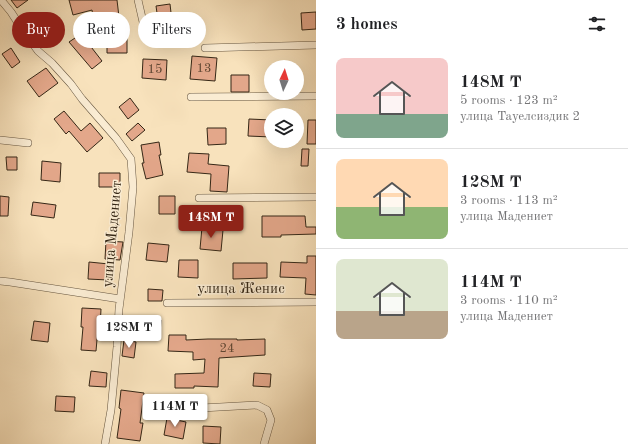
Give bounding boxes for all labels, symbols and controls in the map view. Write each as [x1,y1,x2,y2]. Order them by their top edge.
chip: Buy [12,12,65,48]
chip: Rent [73,12,130,48]
chip: Filters [138,12,206,48]
icon: filters [586,13,608,35]
text: 3 homes [336,16,398,33]
north arrow [264,60,304,100]
map controls [264,60,304,148]
house number: 13 [196,62,212,75]
house number: 15 [147,63,163,76]
icon: home [368,74,416,122]
text: 148M ₸ [460,74,522,91]
text: 5 rooms · 123 m² [460,94,558,107]
button: layers [264,108,304,148]
text: улица Тауелсиздик 2 [460,110,580,123]
text: 128M ₸ [460,174,522,191]
icon: home [368,175,416,223]
street label: улица Мадениет [101,180,125,288]
text: 3 rooms · 113 m² [460,194,558,207]
pin: 148M ₸ [178,205,244,239]
text: улица Мадениет [460,210,553,223]
text: 148M ₸ [187,211,235,224]
text: 114M ₸ [460,274,522,291]
icon: home [368,275,416,323]
street label: улица Женис [197,282,285,297]
text: 3 rooms · 110 m² [460,294,558,307]
text: улица Мадениет [460,310,553,323]
pin: 128M ₸ [96,315,162,349]
text: 128M ₸ [105,321,153,334]
house number: 24 [219,342,235,355]
pin: 114M ₸ [142,394,208,428]
text: 114M ₸ [151,400,199,413]

